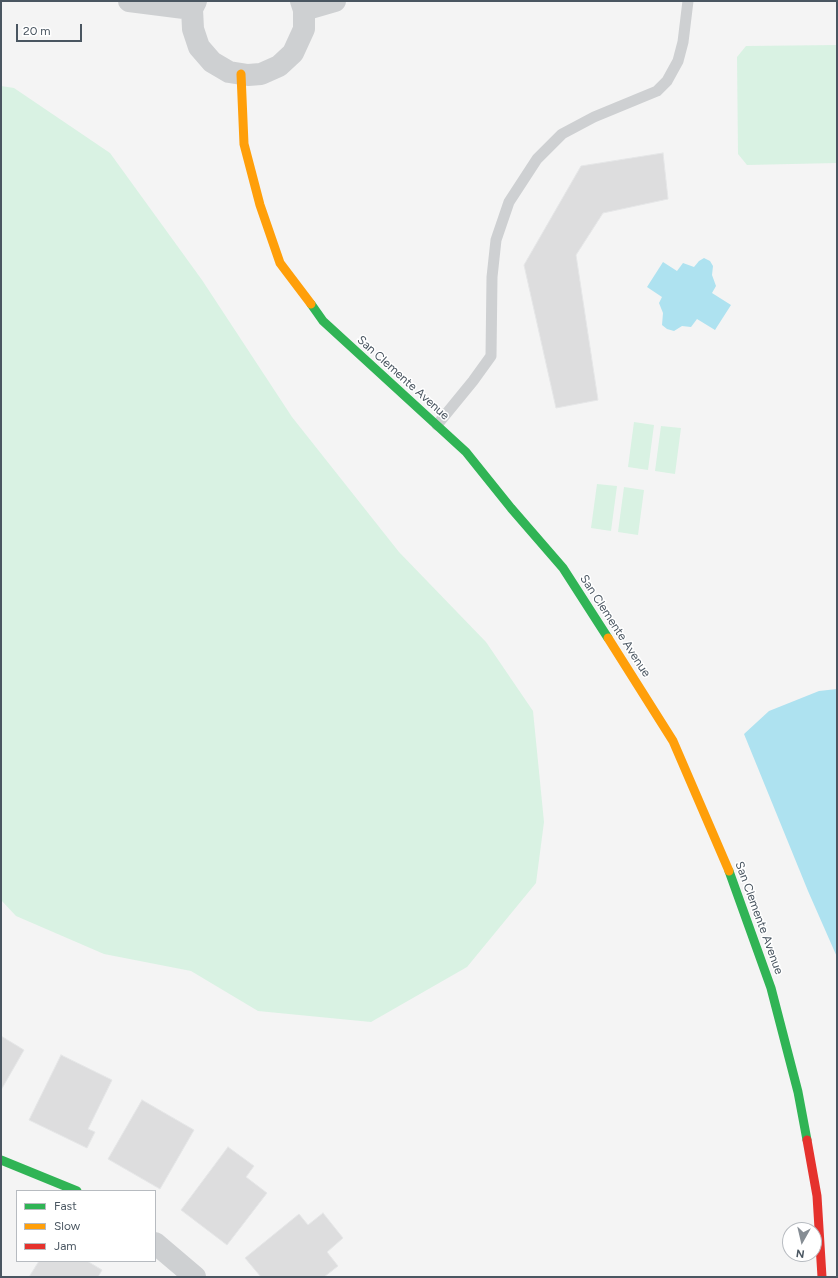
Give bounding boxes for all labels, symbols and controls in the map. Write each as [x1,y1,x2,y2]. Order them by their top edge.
scale bar [18,16,84,42]
text: 20 m [23,24,51,38]
street label: San Clemente Avenue [354,333,452,423]
street label: San Clemente Avenue [577,572,653,680]
street label: San Clemente Avenue [732,860,786,976]
legend [16,1190,156,1262]
text: Fast [54,1199,77,1213]
text: Slow [54,1219,80,1233]
north arrow [782,1222,822,1262]
text: Jam [54,1239,77,1253]
text: N [795,1246,806,1260]

